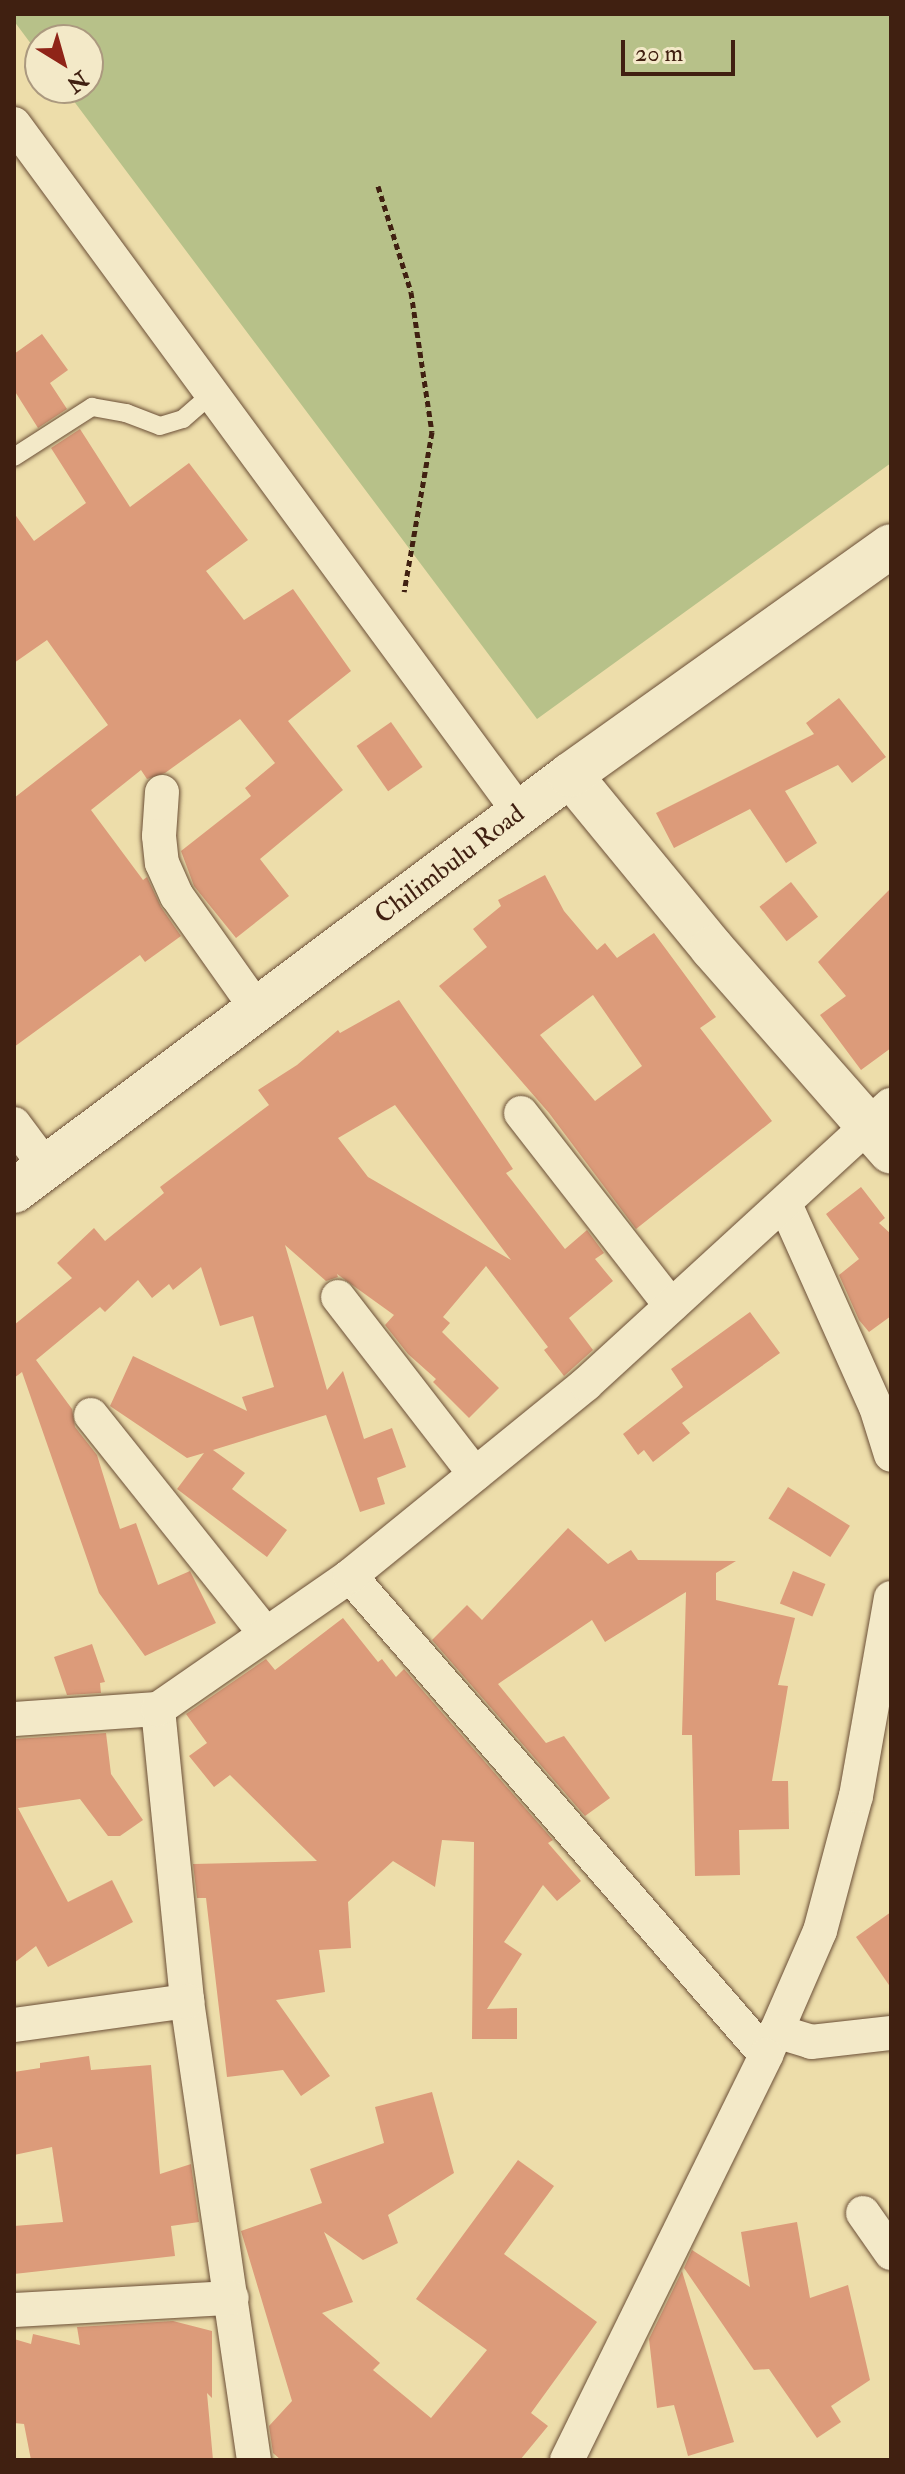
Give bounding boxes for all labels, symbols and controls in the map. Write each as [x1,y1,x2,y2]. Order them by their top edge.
north arrow [24,24,104,104]
scale bar [625,24,739,74]
text: 20 m [635,38,683,69]
text: N [61,64,94,99]
street label: Chilimbulu Road [369,799,531,931]

